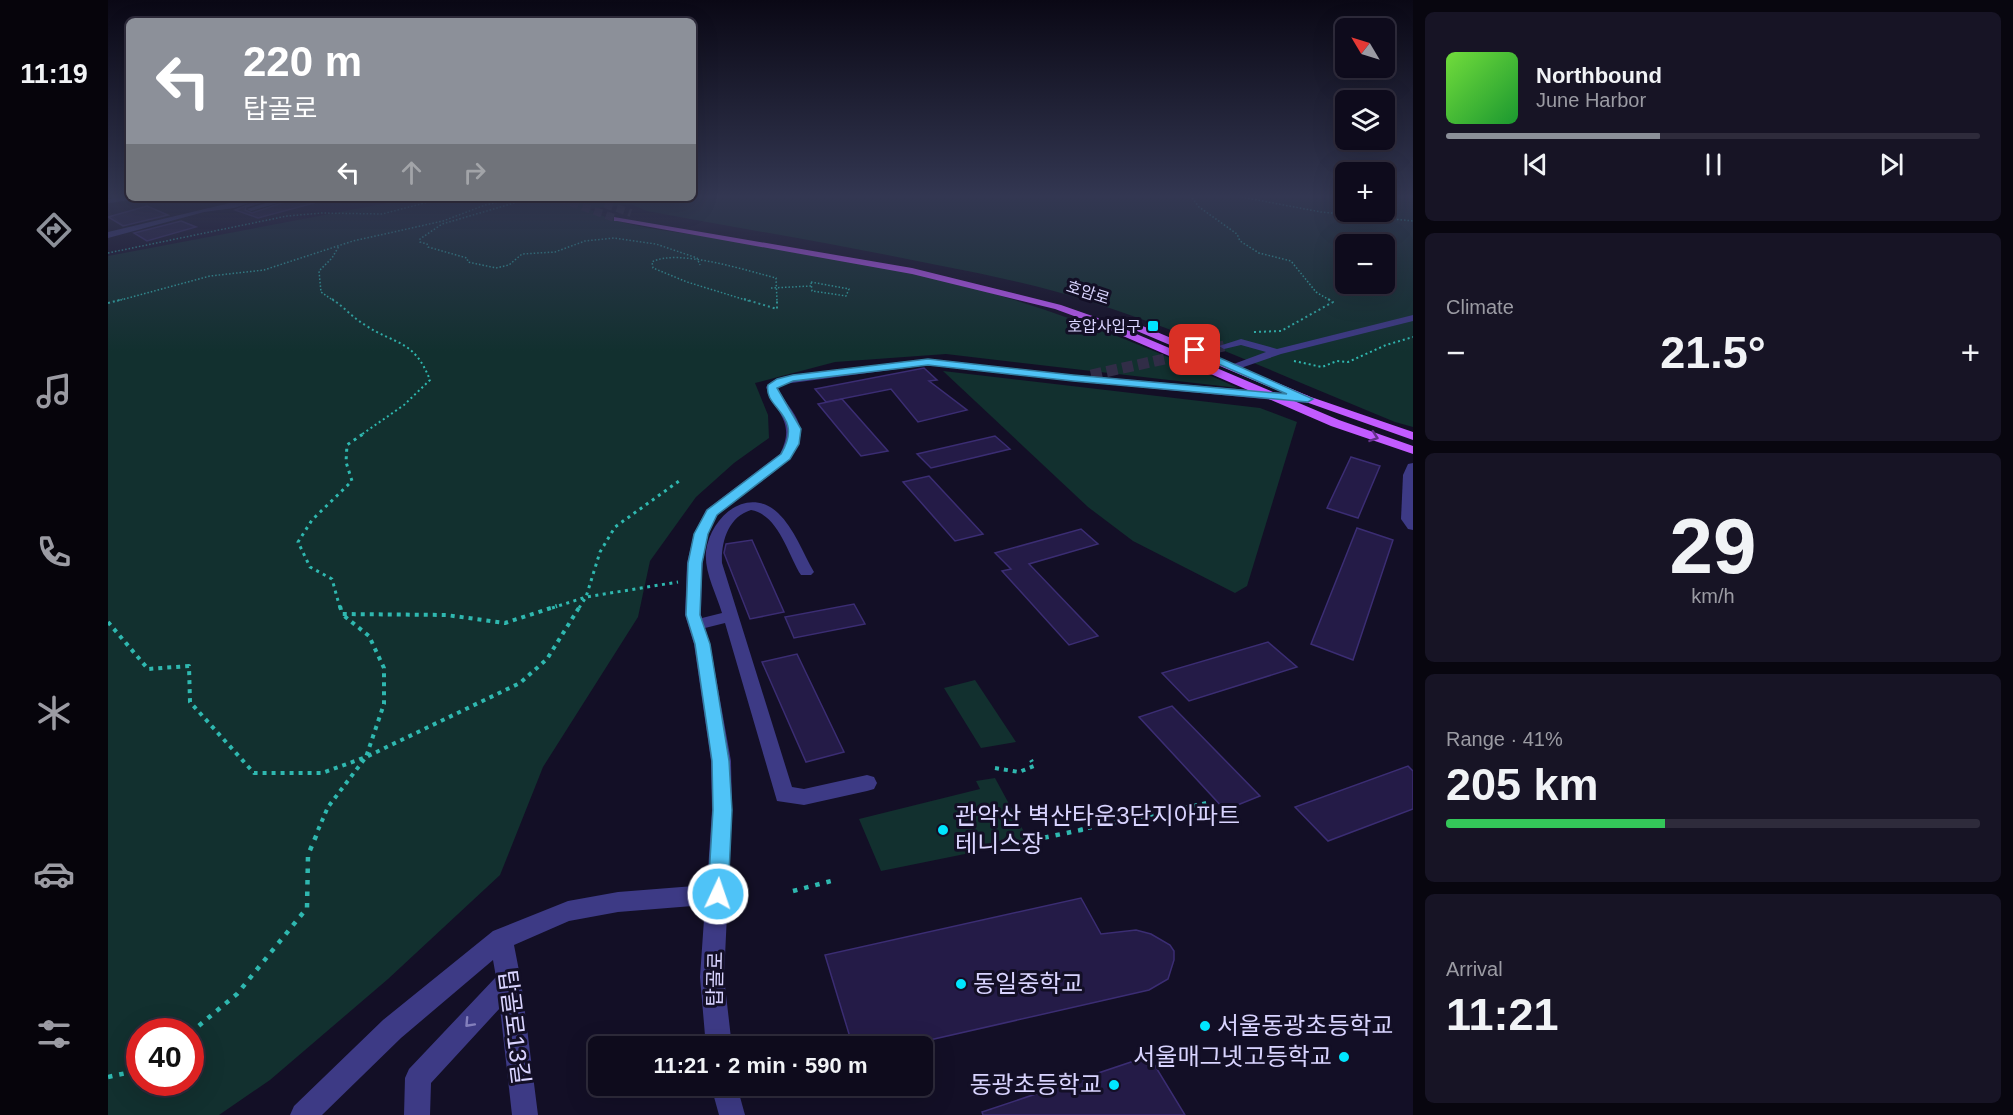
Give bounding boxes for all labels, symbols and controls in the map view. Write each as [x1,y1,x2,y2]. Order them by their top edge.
north arrow [1335,18,1395,78]
map controls [1335,18,1395,294]
text: 220 m [243,38,362,85]
icon: left [144,42,222,120]
text: 11:19 [20,59,88,89]
text: Northbound [1536,63,1662,88]
text: June Harbor [1536,89,1646,111]
button: layers [1335,90,1395,150]
text: 탑골로 [243,94,318,124]
icon: previous [1519,148,1552,181]
icon: pause [1697,148,1730,181]
icon: next [1875,148,1908,181]
icon: left [332,156,365,189]
icon: ahead [395,156,428,189]
icon: right [458,156,491,189]
button: + [1335,162,1395,222]
icon: directions [33,209,75,251]
button: − [1335,234,1395,294]
street label: 호암로 [1064,278,1112,307]
text: Climate [1446,296,1514,318]
place label: 호압사입구 [1067,318,1141,335]
marker: 호압사입구 [1146,319,1160,333]
pin [1169,324,1220,375]
text: 21.5° [1660,327,1766,378]
icon: arrive [1178,333,1211,366]
text: − [1446,334,1465,371]
text: + [1961,334,1980,371]
icon: music [33,370,75,412]
one-way arrow [1368,429,1379,442]
text: 29 [1670,502,1756,590]
icon: phone [33,531,75,573]
text: km/h [1691,585,1735,607]
icon: climate [33,692,75,734]
text: Range · 41% [1446,728,1563,750]
text: 205 km [1446,759,1599,810]
place label: 관악산 벽산타운3단지아파트 테니스장 [955,802,1240,857]
marker: 관악산 벽산타운3단지아파트 테니스장 [936,823,950,837]
icon: car [33,853,75,895]
position arrow [686,862,750,926]
street label: 탑골로 [704,951,726,1007]
text: Arrival [1446,958,1503,980]
street label: 탑골로13길 [494,968,535,1086]
place label: 동일중학교 [973,970,1083,997]
marker: 동일중학교 [954,977,968,991]
text: 11:21 [1446,989,1559,1040]
place label: 서울동광초등학교 [1217,1012,1394,1039]
icon: filters [33,1013,75,1055]
one-way arrow [465,1017,476,1027]
speed limit sign: 40 [126,1018,204,1096]
marker: 서울동광초등학교 [1198,1019,1212,1033]
place label: 서울매그넷고등학교 [1133,1043,1332,1070]
marker: 서울매그넷고등학교 [1337,1050,1351,1064]
text: 11:21 · 2 min · 590 m [654,1053,868,1078]
place label: 동광초등학교 [970,1071,1102,1098]
marker: 동광초등학교 [1107,1078,1121,1092]

